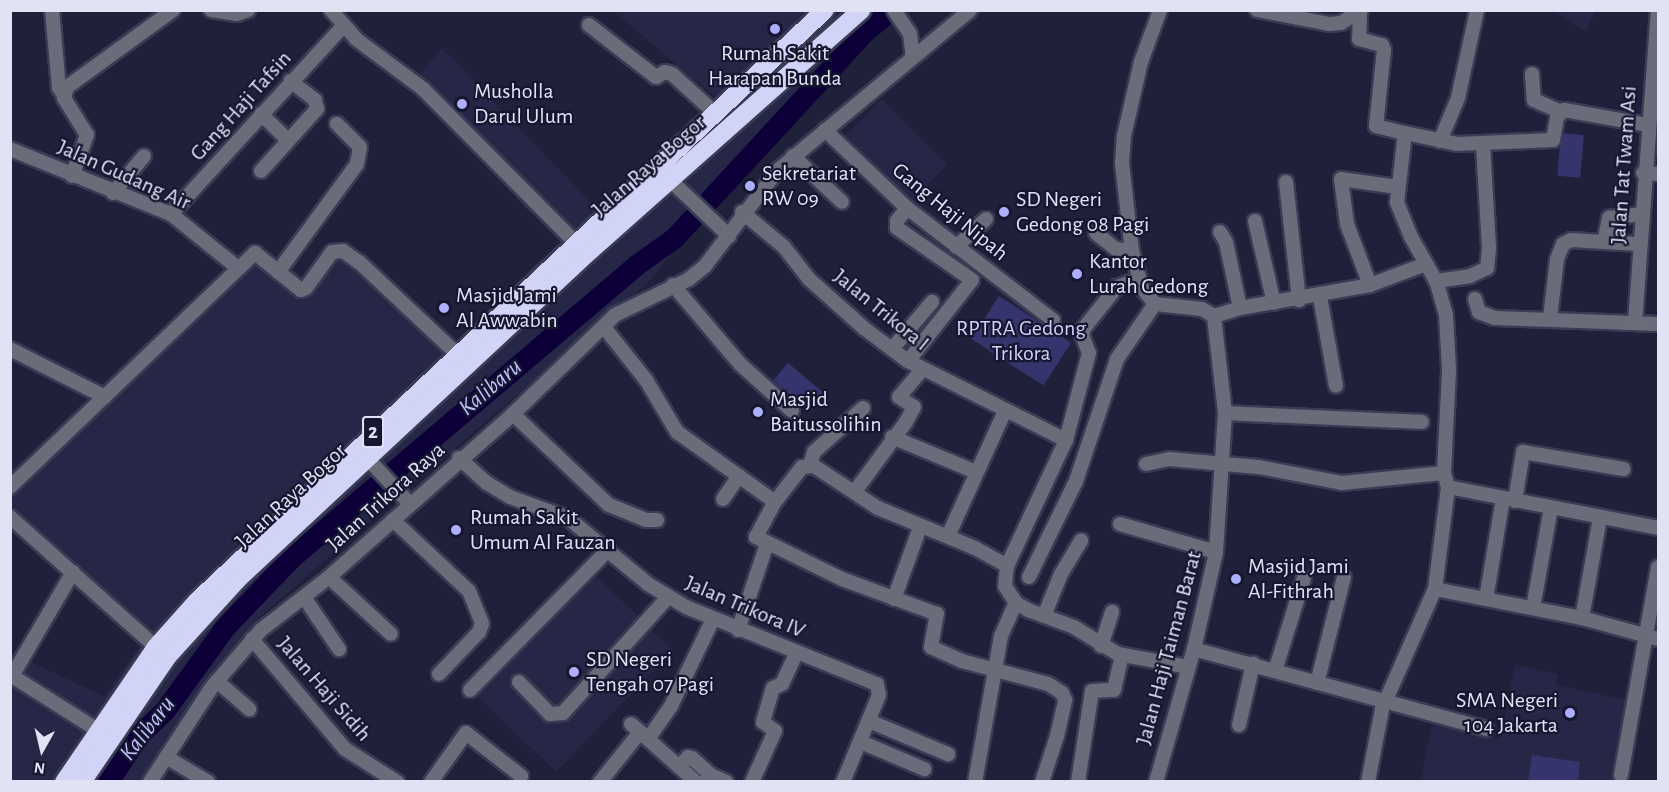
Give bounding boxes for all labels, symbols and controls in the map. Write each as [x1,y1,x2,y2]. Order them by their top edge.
marker: Rumah Sakit Harapan Bunda [766,20,784,38]
place label: Rumah Sakit Harapan Bunda [708,40,842,92]
street label: Gang Haji Tafsin [185,46,297,166]
place label: Musholla Darul Ulum [474,78,573,130]
street label: Jalan Tat Twam Asi [1605,85,1643,245]
marker: Musholla Darul Ulum [455,97,469,111]
street label: Jalan Raya Bogor [587,109,711,223]
street label: Jalan Gudang Air [53,134,195,216]
street label: Gang Haji Nipah [887,157,1013,267]
place label: Sekretariat RW 09 [762,160,856,212]
marker: Sekretariat RW 09 [743,179,757,193]
place label: SD Negeri Gedong 08 Pagi [1016,186,1149,237]
marker: SD Negeri Gedong 08 Pagi [997,205,1011,219]
place label: Kantor Lurah Gedong [1089,248,1208,300]
street label: Jalan Trikora I [828,263,934,357]
marker: Kantor Lurah Gedong [1070,267,1084,281]
place label: Masjid Jami Al Awwabin [456,282,558,334]
marker: Masjid Jami Al Awwabin [437,301,451,315]
park label: RPTRA Gedong Trikora [956,315,1086,366]
water label: Kalibaru [453,353,529,423]
place label: Masjid Baitussolihin [770,386,881,438]
marker: Masjid Baitussolihin [751,405,765,419]
road number: 2 [361,414,385,450]
street label: Jalan Trikora Raya [321,437,451,557]
street label: Jalan Raya Bogor [230,438,352,554]
place label: Rumah Sakit Umum Al Fauzan [470,504,616,556]
marker: Rumah Sakit Umum Al Fauzan [447,521,465,539]
street label: Jalan Haji Taiman Barat [1130,548,1208,748]
place label: Masjid Jami Al-Fithrah [1248,553,1349,604]
street label: Jalan Trikora IV [681,570,809,644]
marker: Masjid Jami Al-Fithrah [1229,572,1243,586]
street label: Jalan Haji Sidih [271,631,377,747]
place label: SD Negeri Tengah 07 Pagi [586,646,714,698]
marker: SD Negeri Tengah 07 Pagi [567,665,581,679]
place label: SMA Negeri 104 Jakarta [1456,687,1558,738]
water label: Kalibaru [114,691,182,767]
marker: SMA Negeri 104 Jakarta [1563,706,1577,720]
north arrow [12,720,72,780]
text: N [33,759,46,777]

